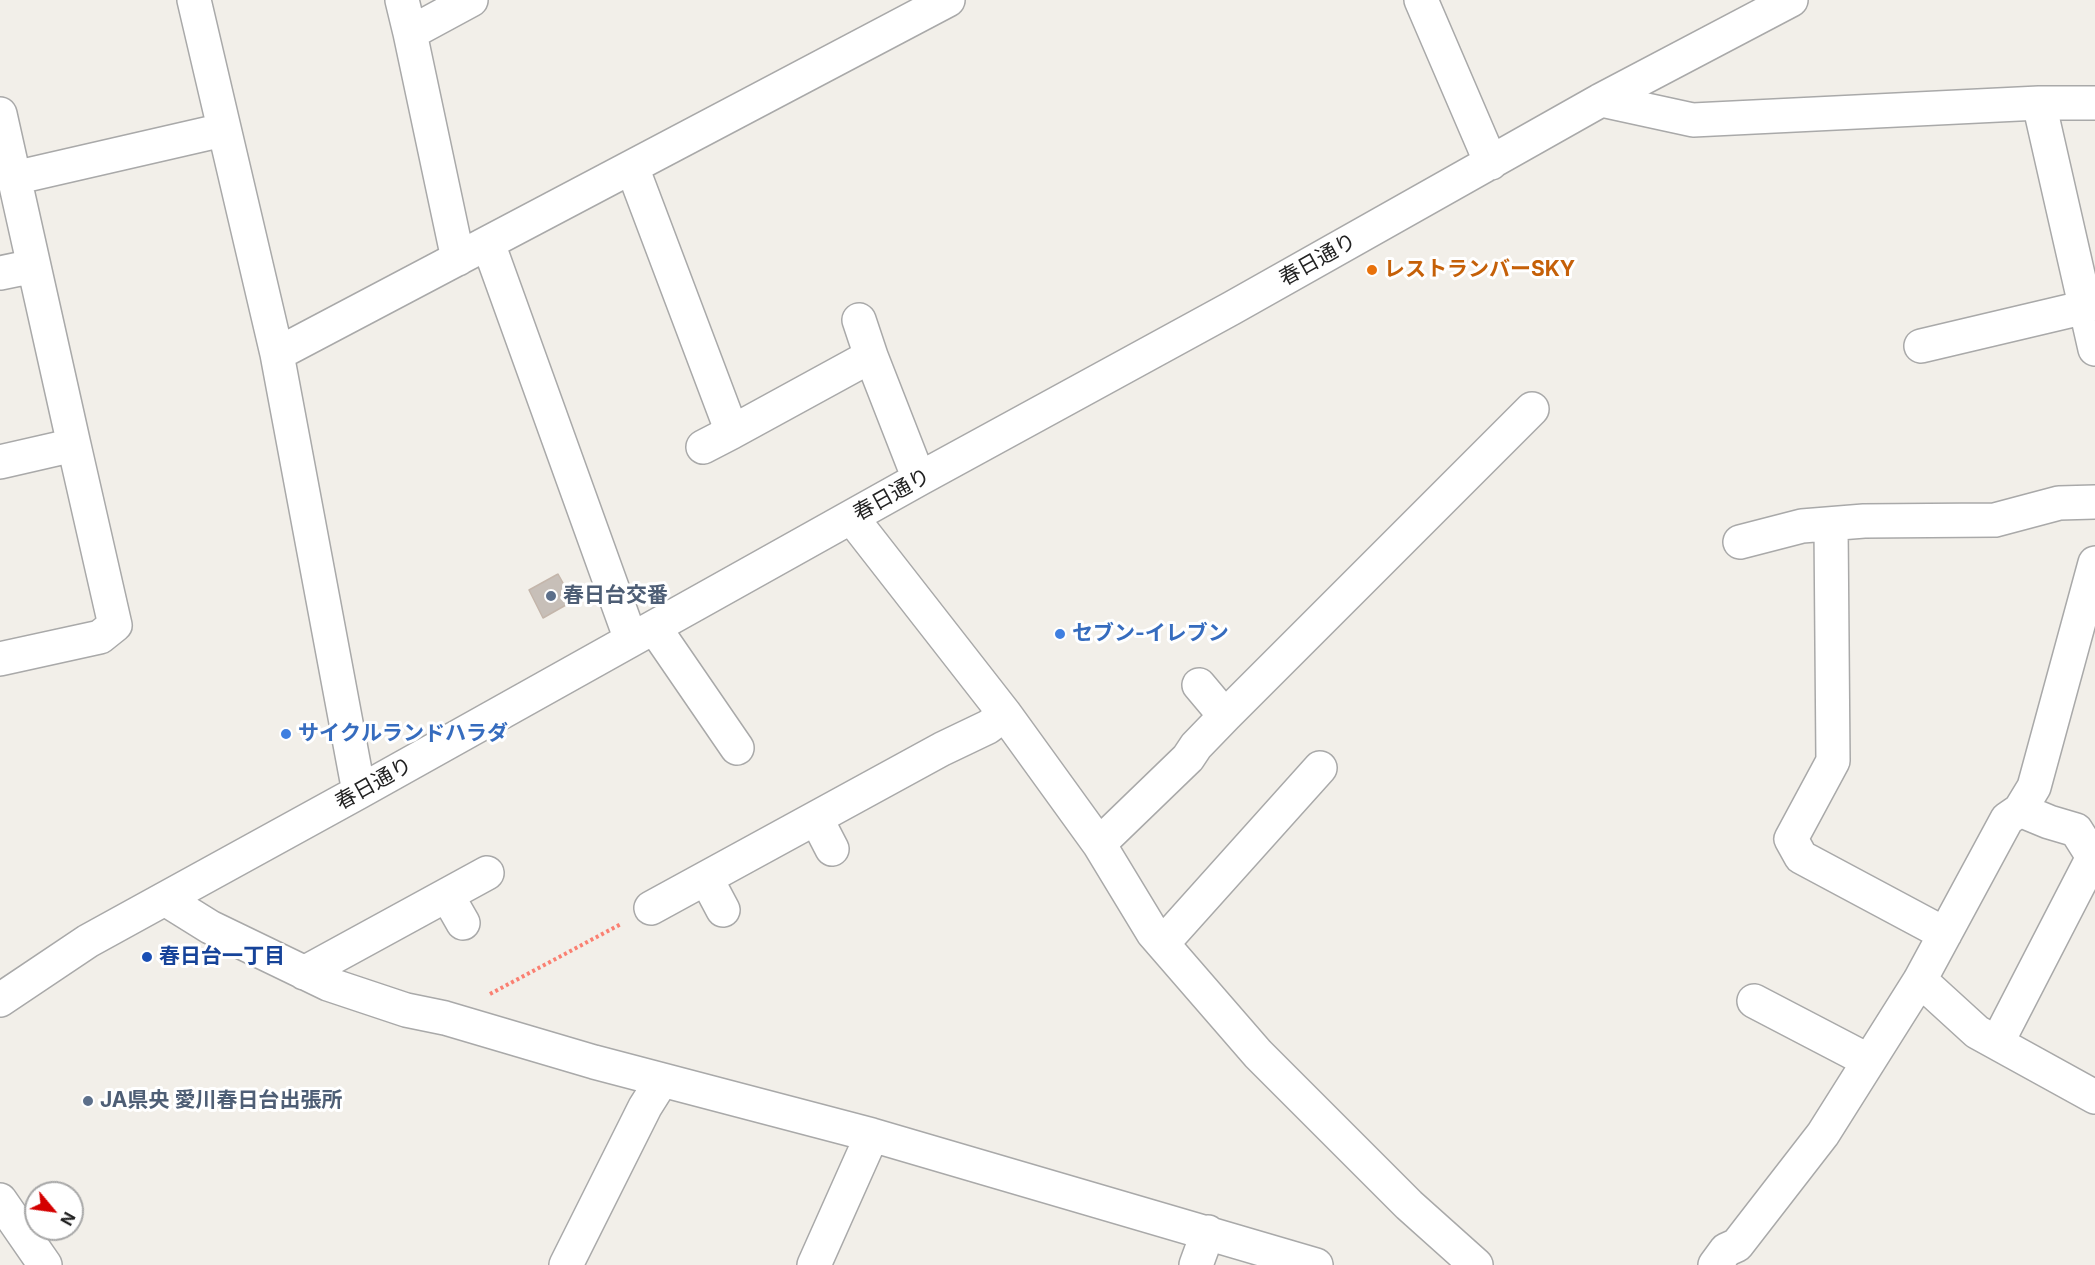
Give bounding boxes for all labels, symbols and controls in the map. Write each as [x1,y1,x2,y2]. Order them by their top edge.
street label: 春日通り [1275,229,1361,291]
place label: レストランバーSKY [1384,257,1575,283]
marker: レストランバーSKY [1365,263,1379,277]
street label: 春日通り [849,464,935,526]
place label: 春日台交番 [563,583,668,609]
marker: 春日台交番 [544,589,558,603]
place label: セブン-イレブン [1072,621,1229,647]
marker: セブン-イレブン [1053,627,1067,641]
place label: サイクルランドハラダ [298,721,508,747]
marker: サイクルランドハラダ [279,727,293,741]
street label: 春日通り [331,753,417,815]
place label: 春日台一丁目 [159,944,285,970]
marker: 春日台一丁目 [140,950,154,964]
place label: JA県央 愛川春日台出張所 [100,1088,343,1114]
marker: JA県央 愛川春日台出張所 [81,1094,95,1108]
north arrow [24,1181,84,1241]
text: N [56,1209,80,1229]

